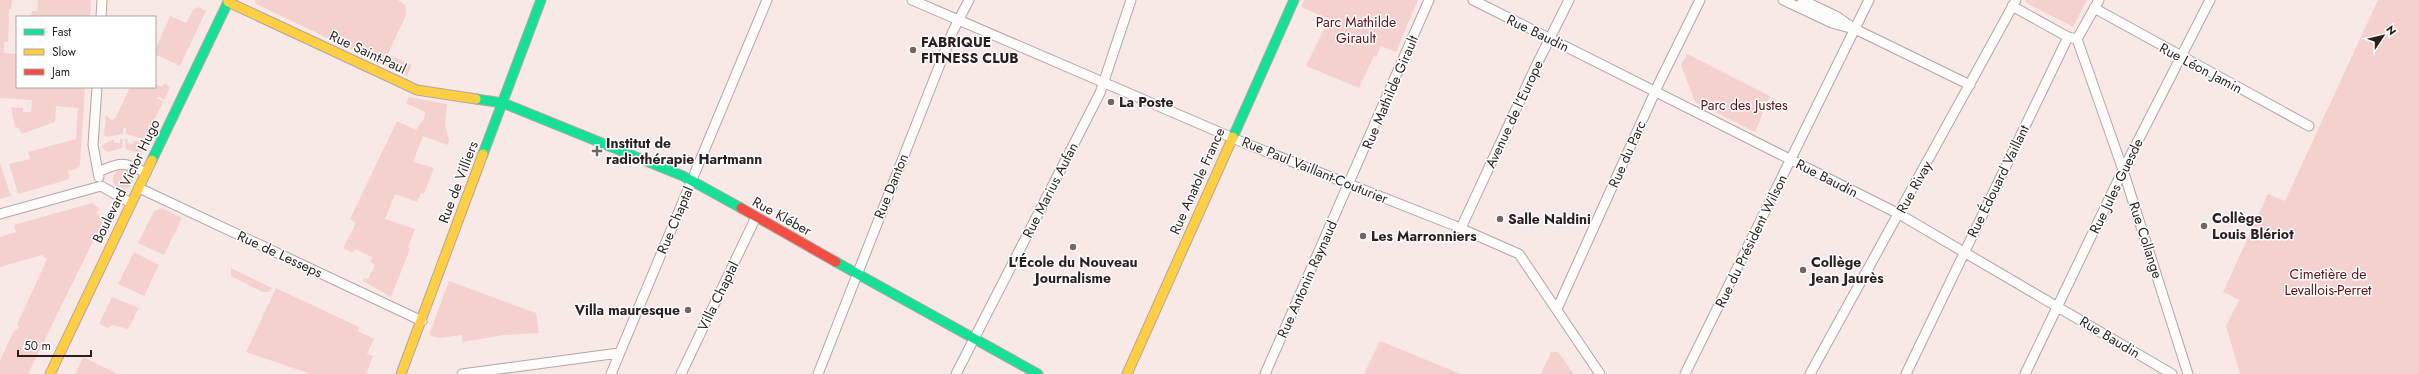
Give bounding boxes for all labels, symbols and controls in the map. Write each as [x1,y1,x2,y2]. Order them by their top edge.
street label: Rue Baudin [1503,9,1573,57]
park label: Parc Mathilde Girault [1316,12,1396,48]
legend [16,16,156,88]
north arrow [2363,16,2403,56]
text: N [2382,22,2400,38]
text: Fast [52,23,71,41]
street label: Rue Saint-Paul [326,25,410,79]
place label: FABRIQUE FITNESS CLUB [921,32,1019,68]
street label: Rue Mathilde Girault [1357,32,1423,152]
street label: Rue Léon Jamin [2156,38,2246,98]
text: Slow [52,43,77,61]
marker: FABRIQUE FITNESS CLUB [908,45,918,55]
street label: Avenue de l'Europe [1480,57,1548,171]
text: Jam [50,63,70,81]
place label: La Poste [1119,92,1174,112]
park label: Parc des Justes [1700,95,1788,115]
marker: La Poste [1106,97,1116,107]
street label: Boulevard Victor Hugo [87,115,165,246]
street label: Rue du Parc [1603,117,1651,191]
street label: Rue Édouard Vaillant [1962,121,2034,241]
street label: Rue Anatole France [1164,124,1230,238]
street label: Rue Paul Vaillant-Couturier [1239,131,1391,209]
place label: Institut de radiothérapie Hartmann [606,133,762,169]
street label: Rue Jules Guesde [2084,135,2148,237]
street label: Rue de Villiers [433,138,483,226]
street label: Rue Marius Aufan [1017,139,1083,241]
marker: Institut de radiothérapie Hartmann [591,145,603,157]
street label: Rue Danton [869,150,913,222]
street label: Rue Baudin [1792,154,1862,202]
street label: Rue Rivay [1891,156,1937,217]
street label: Rue du Président Wilson [1710,171,1792,311]
street label: Rue Chaptal [652,183,698,257]
street label: Rue Kléber [749,192,815,241]
street label: Rue Collange [2124,199,2168,281]
place label: Collège Louis Blériot [2212,208,2294,244]
place label: Salle Naldini [1508,209,1591,229]
marker: Salle Naldini [1495,214,1505,224]
street label: Rue Antonin Raynaud [1272,217,1342,341]
marker: Collège Louis Blériot [2199,221,2209,231]
street label: Rue de Lesseps [234,226,326,283]
place label: Les Marronniers [1371,226,1477,246]
marker: Les Marronniers [1358,231,1368,241]
marker: L'École du Nouveau Journalisme [1068,242,1078,252]
place label: L'École du Nouveau Journalisme [1008,252,1138,288]
place label: Collège Jean Jaurès [1808,252,1884,288]
street label: Villa Chaptal [693,258,743,334]
park label: Cimetière de Levallois-Perret [2285,264,2372,300]
marker: Collège Jean Jaurès [1798,265,1808,275]
place label: Villa mauresque [574,300,680,320]
marker: Villa mauresque [683,305,693,315]
street label: Rue Baudin [2076,311,2144,363]
scale bar [18,332,91,358]
text: 50 m [24,337,51,355]

